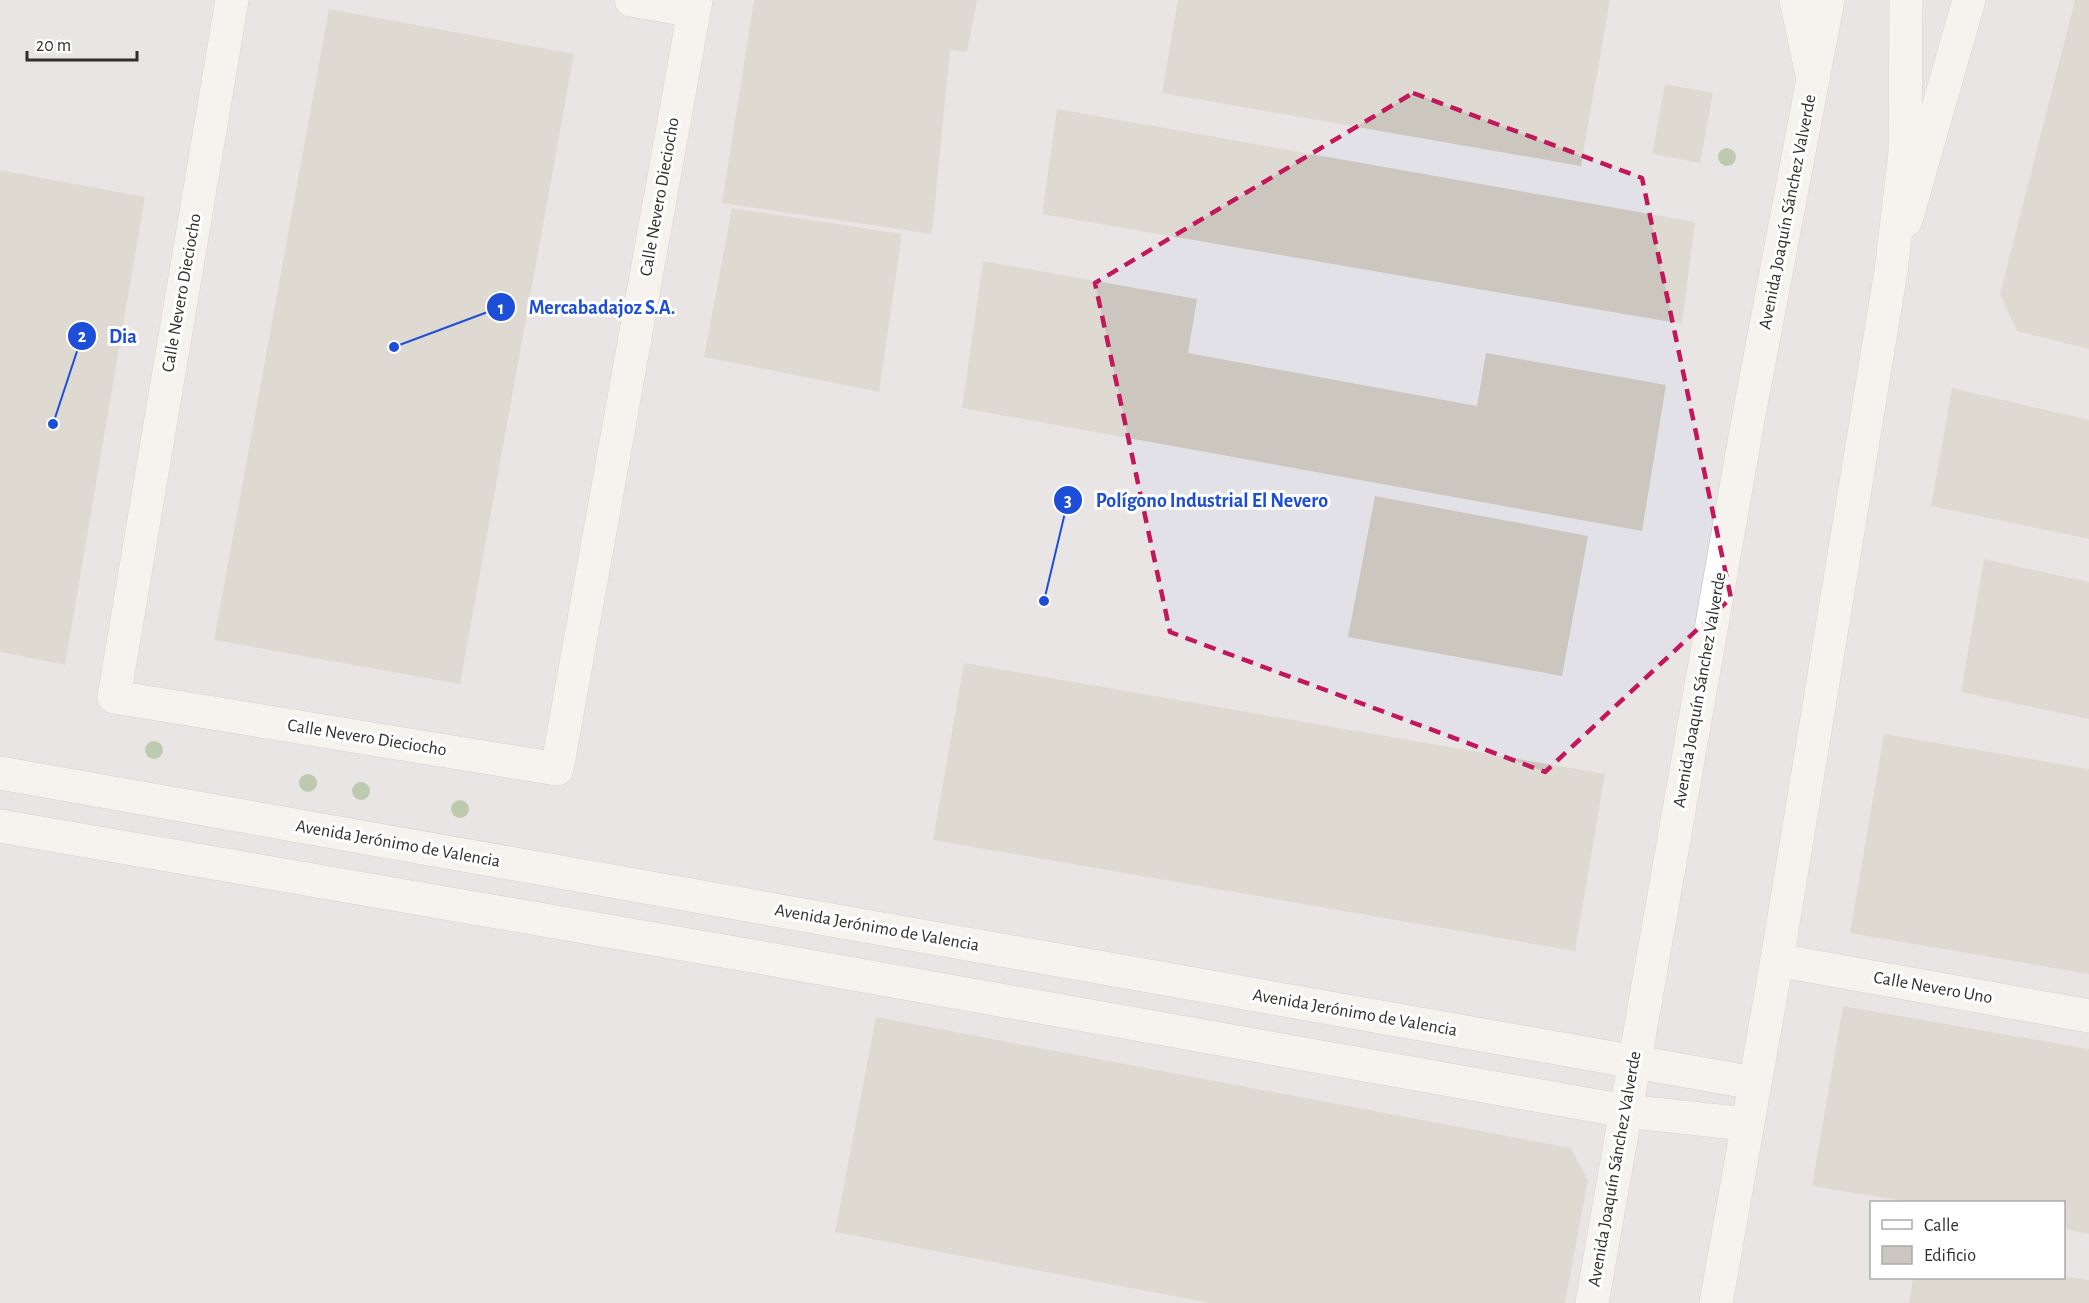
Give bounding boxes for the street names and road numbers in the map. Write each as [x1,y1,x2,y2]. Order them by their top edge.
street label: Avenida Joaquín Sánchez Valverde [1756,93,1820,331]
street label: Calle Nevero Dieciocho [637,116,683,278]
street label: Calle Nevero Dieciocho [159,212,205,374]
street label: Avenida Joaquín Sánchez Valverde [1670,571,1730,809]
street label: Calle Nevero Dieciocho [286,717,448,759]
street label: Avenida Jerónimo de Valencia [294,817,502,871]
street label: Avenida Jerónimo de Valencia [773,901,981,955]
street label: Calle Nevero Uno [1872,969,1994,1007]
street label: Avenida Jerónimo de Valencia [1251,986,1459,1040]
street label: Avenida Joaquín Sánchez Valverde [1585,1050,1645,1288]

